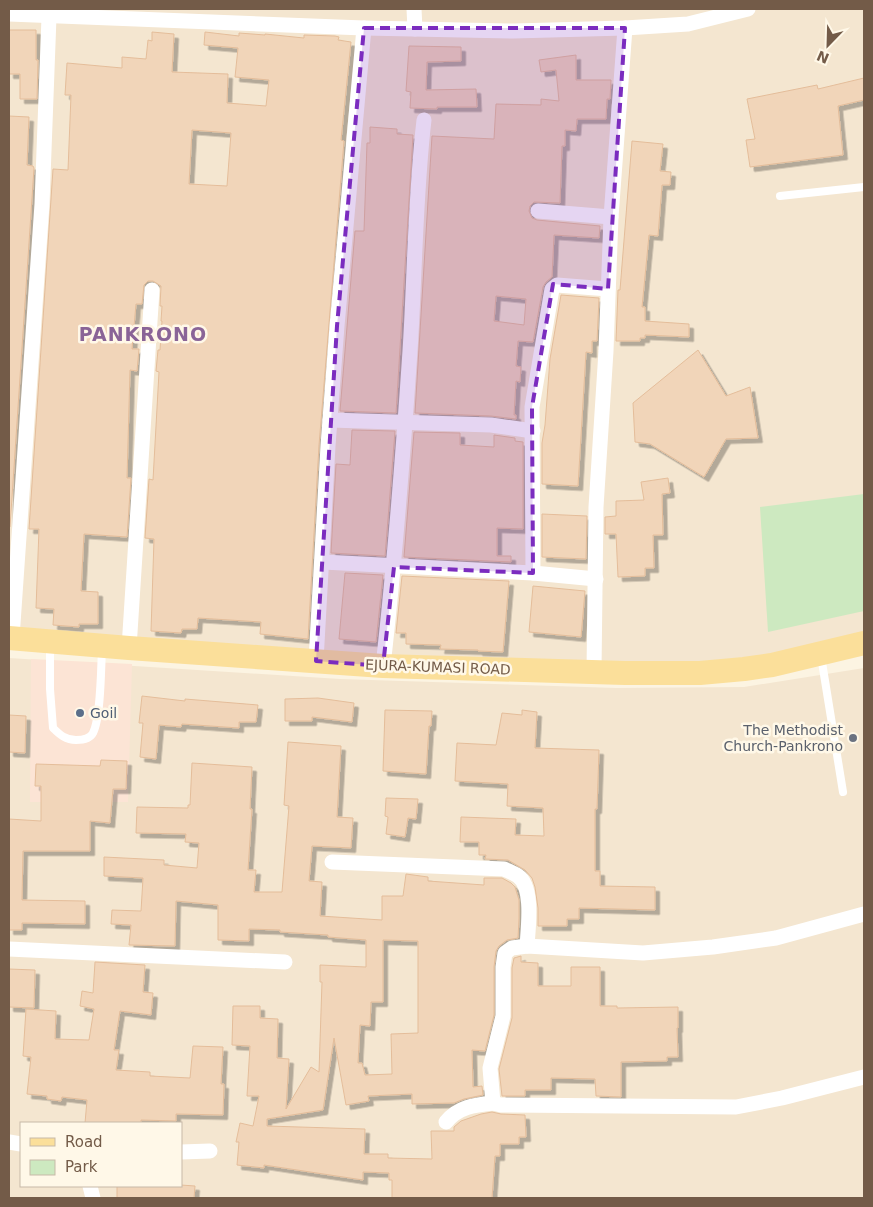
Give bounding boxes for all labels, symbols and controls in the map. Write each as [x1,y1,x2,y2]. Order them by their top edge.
north arrow [803,20,853,70]
text: N [814,47,831,67]
district label: PANKRONO [79,323,207,345]
street label: EJURA-KUMASI ROAD [365,656,511,678]
place label: Goil [90,705,117,721]
marker: Goil [74,707,86,719]
place label: The Methodist Church-Pankrono [724,722,844,754]
marker: The Methodist Church-Pankrono [847,732,859,744]
legend [20,1122,182,1187]
text: Road [65,1133,103,1151]
text: Park [65,1158,98,1176]

